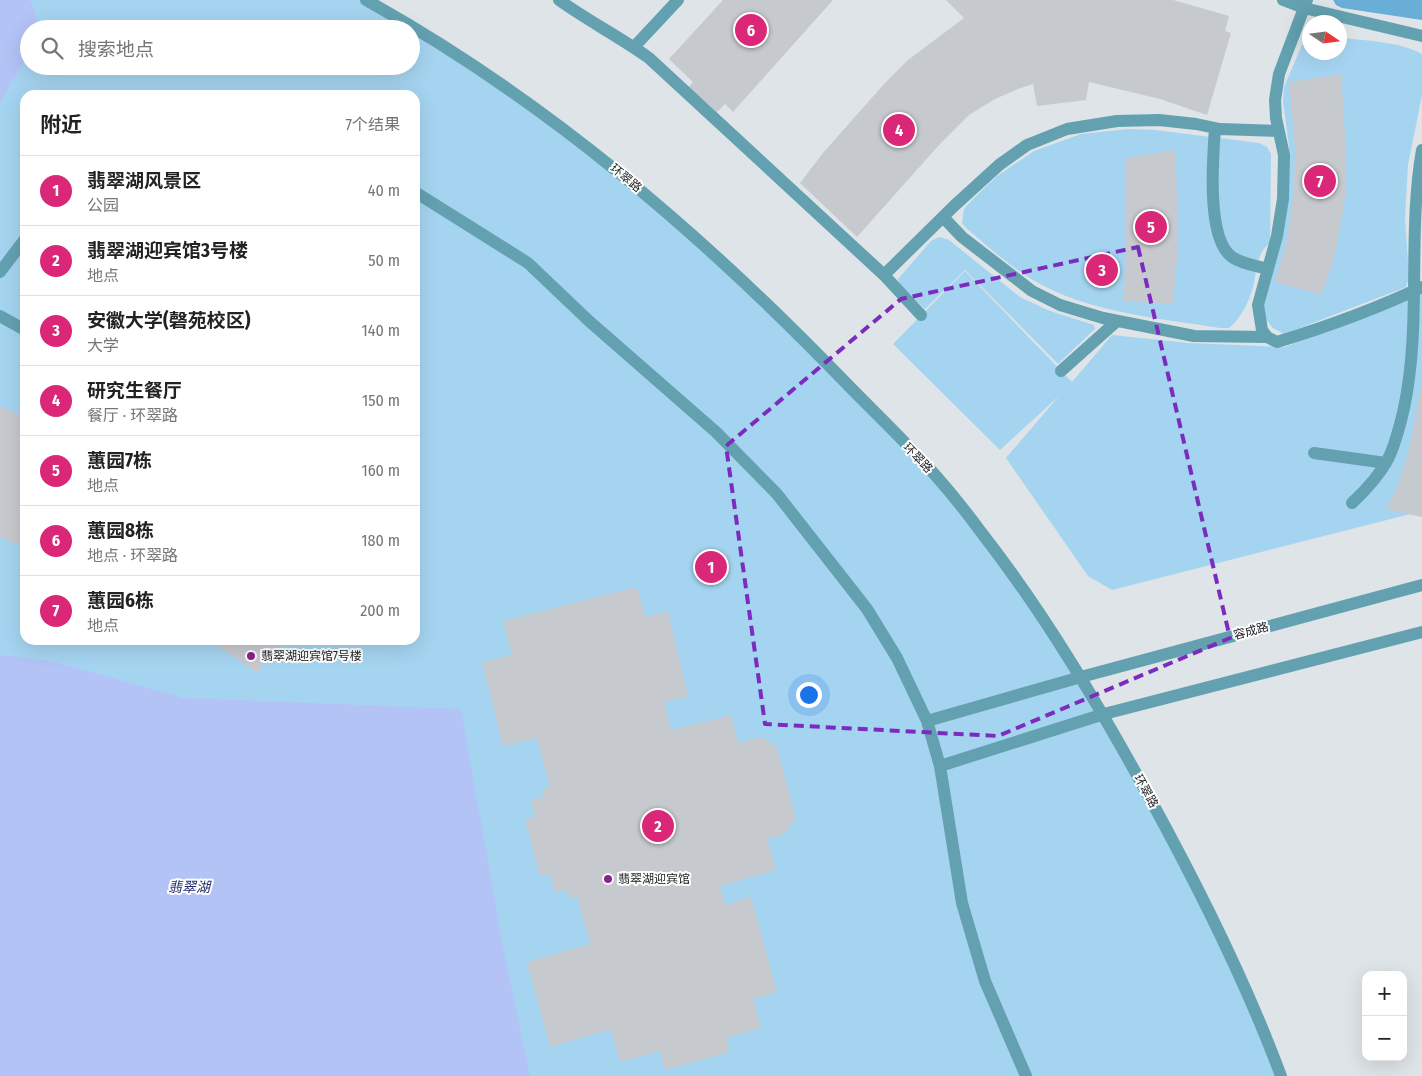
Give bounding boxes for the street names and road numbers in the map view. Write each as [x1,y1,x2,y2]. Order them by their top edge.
street label: 环翠路 [608,161,644,195]
street label: 环翠路 [900,440,936,476]
street label: 容成路 [1232,620,1270,642]
street label: 环翠路 [1131,772,1161,810]

